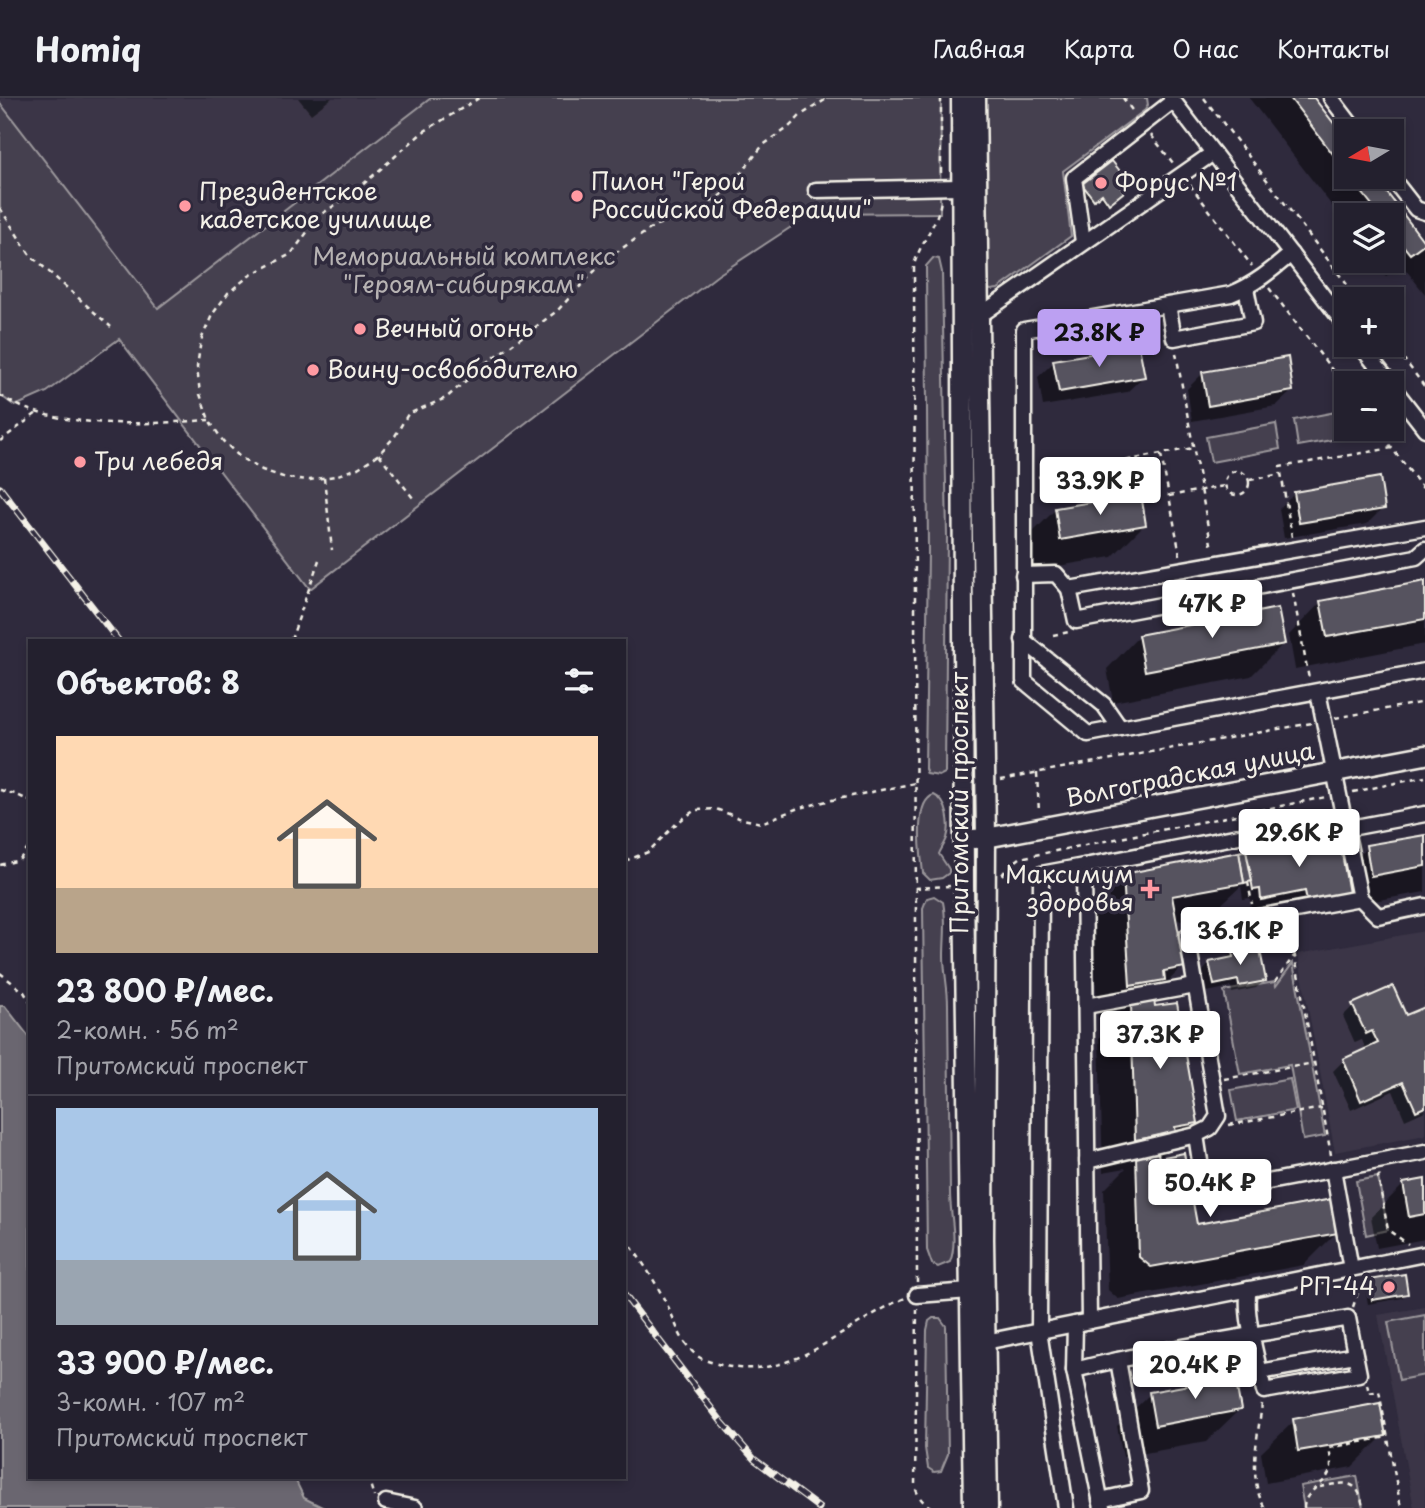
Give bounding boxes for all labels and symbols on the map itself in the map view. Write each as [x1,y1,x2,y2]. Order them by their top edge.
north arrow [1334,119,1404,189]
place label: Пилон "Герои Российской Федерации" [591,162,872,226]
place label: Форус №1 [1115,163,1237,199]
place label: Президентское кадетское училище [199,172,432,236]
marker: Форус №1 [1093,175,1109,191]
marker: Пилон "Герои Российской Федерации" [569,188,585,204]
marker: Президентское кадетское училище [177,198,193,214]
park label: Мемориальный комплекс "Героям-сибирякам" [312,237,616,301]
place label: Вечный огонь [374,309,533,345]
pin: 23.8K ₽ [1034,310,1164,369]
marker: Вечный огонь [352,321,368,337]
place label: Воину-освободителю [327,350,578,386]
marker: Воину-освободителю [305,362,321,378]
place label: Три лебедя [94,442,223,478]
marker: Три лебедя [72,454,88,470]
pin: 33.9K ₽ [1035,458,1165,517]
pin: 47K ₽ [1163,580,1261,640]
street label: Притомский проспект [940,672,976,934]
street label: Волгоградская улица [1062,731,1317,815]
pin: 29.6K ₽ [1234,810,1364,869]
place label: Максимум здоровья [1005,855,1134,919]
marker: Максимум здоровья [1140,879,1160,899]
pin: 36.1K ₽ [1175,908,1305,967]
pin: 37.3K ₽ [1095,1012,1225,1071]
pin: 50.4K ₽ [1145,1160,1275,1219]
place label: РП-44 [1299,1267,1375,1303]
marker: РП-44 [1381,1279,1397,1295]
pin: 20.4K ₽ [1130,1342,1260,1401]

